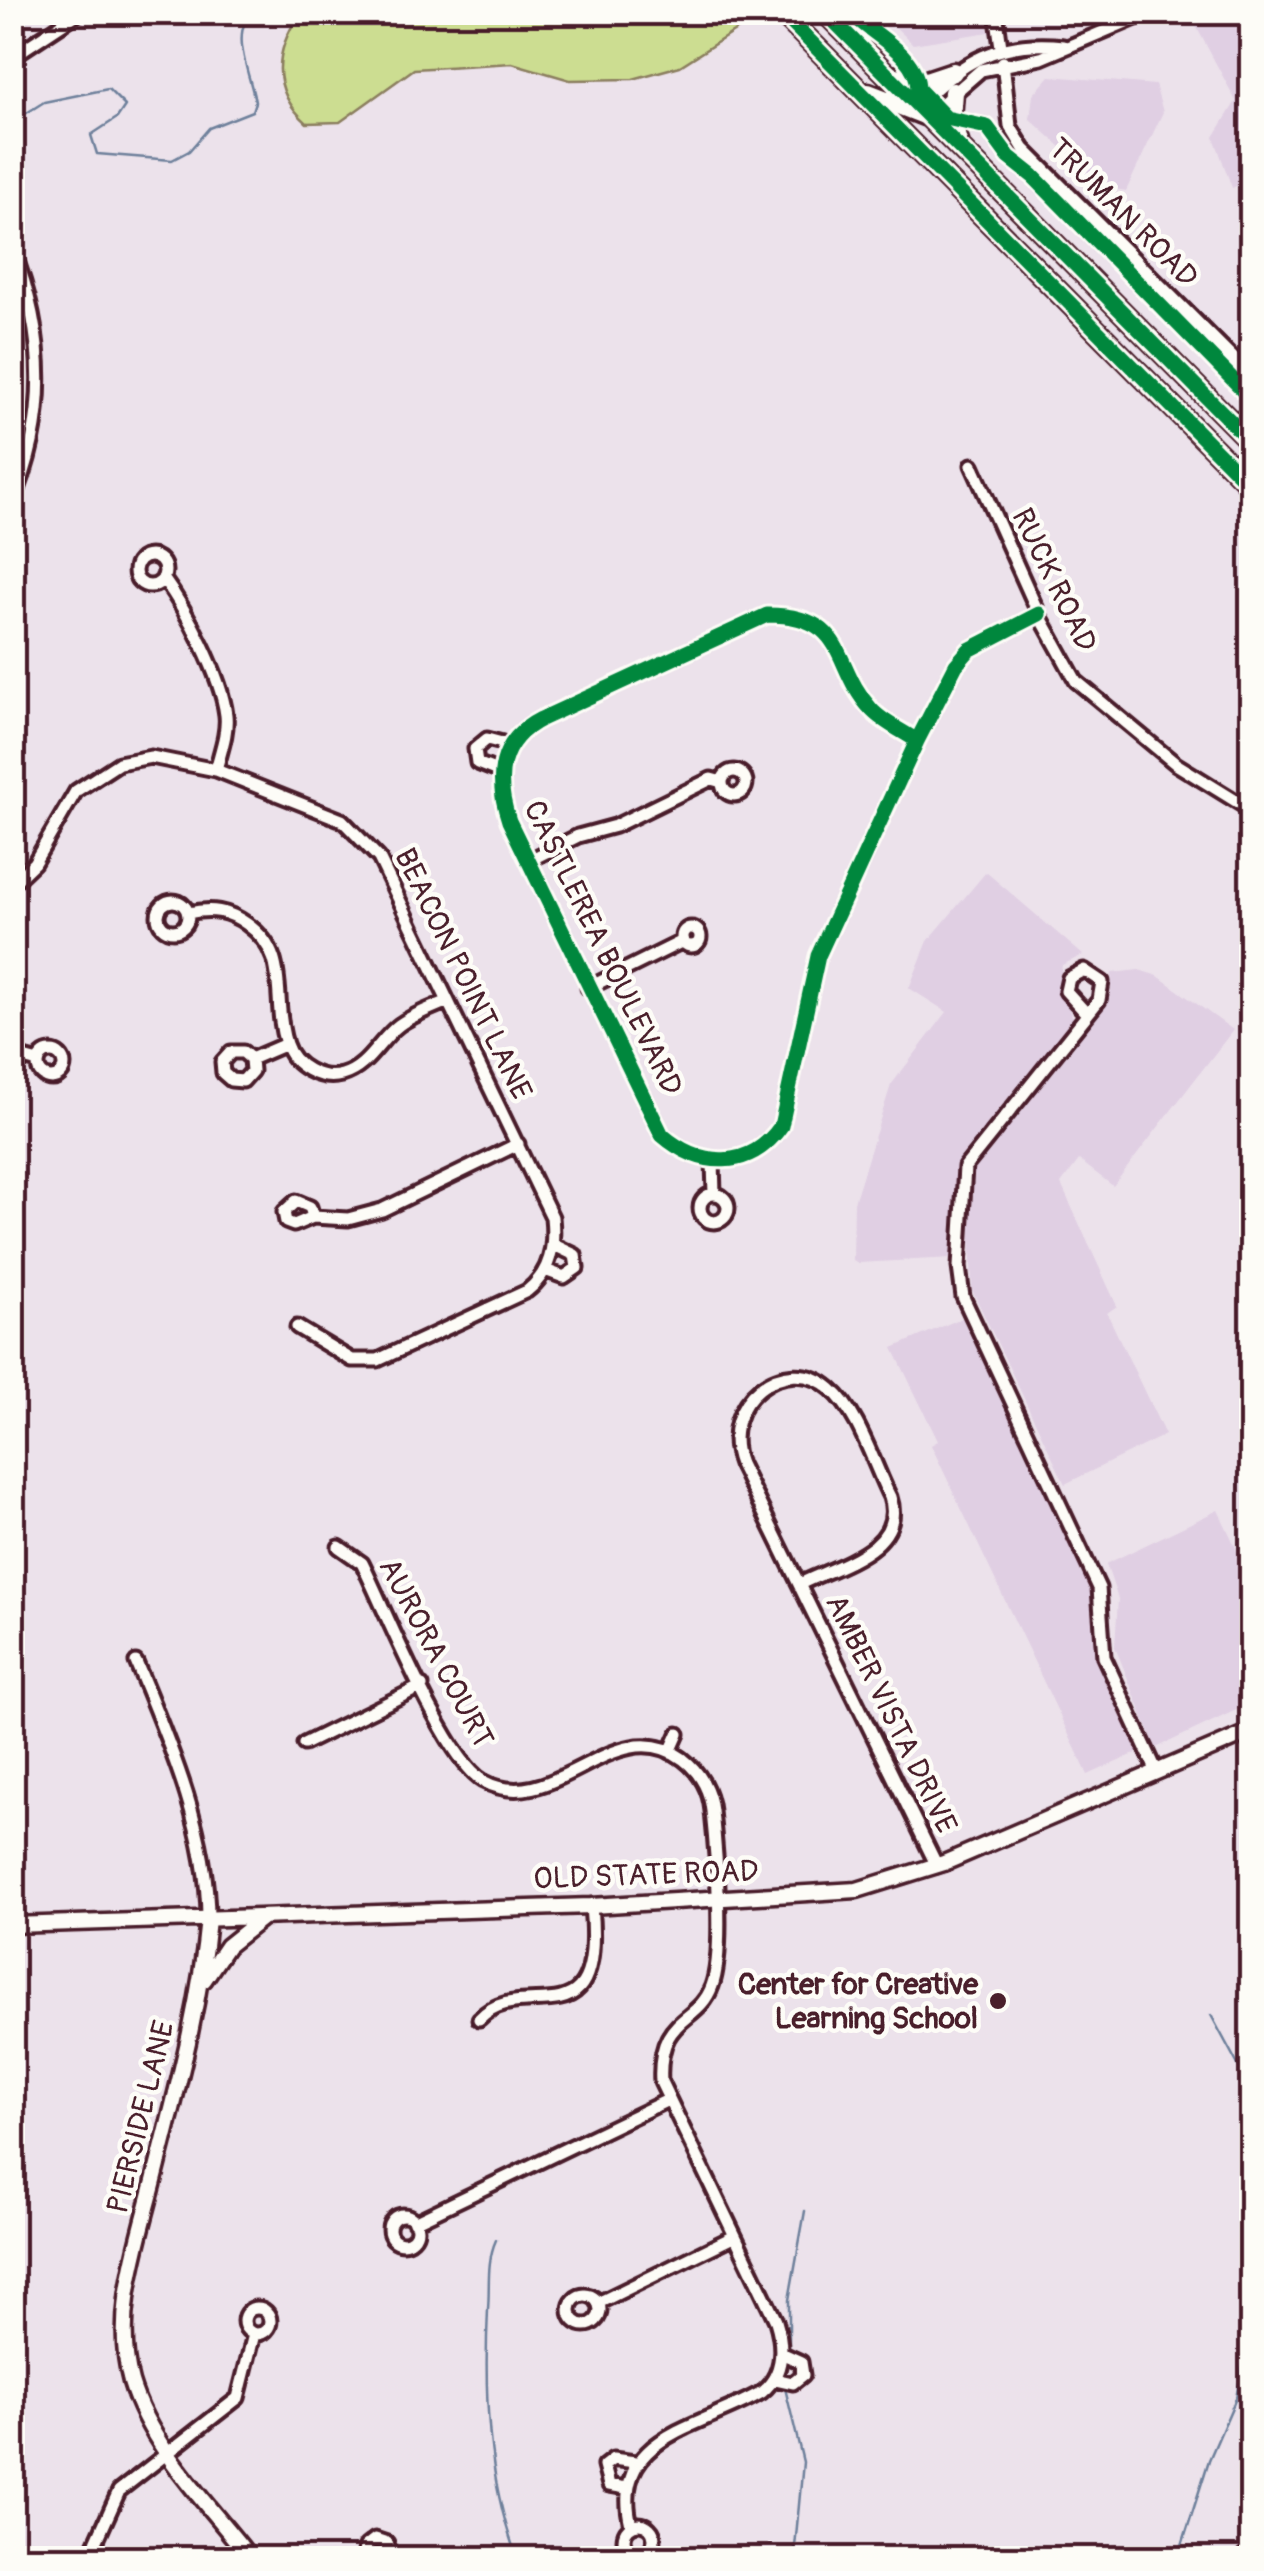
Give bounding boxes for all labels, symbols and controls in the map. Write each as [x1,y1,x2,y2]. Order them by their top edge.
street label: TRUMAN ROAD [1040,130,1206,296]
street label: RUCK ROAD [1003,502,1105,658]
street label: CASTLEREA BOULEVARD [516,795,690,1101]
street label: BEACON POINT LANE [386,842,540,1106]
street label: AURORA COURT [371,1552,501,1754]
street label: AMBER VISTA DRIVE [817,1588,965,1840]
street label: OLD STATE ROAD [533,1853,759,1897]
place label: Center for Creative Learning School [738,1966,979,2037]
marker: Center for Creative Learning School [987,1990,1009,2012]
street label: PIERSIDE LANE [99,2017,183,2217]

